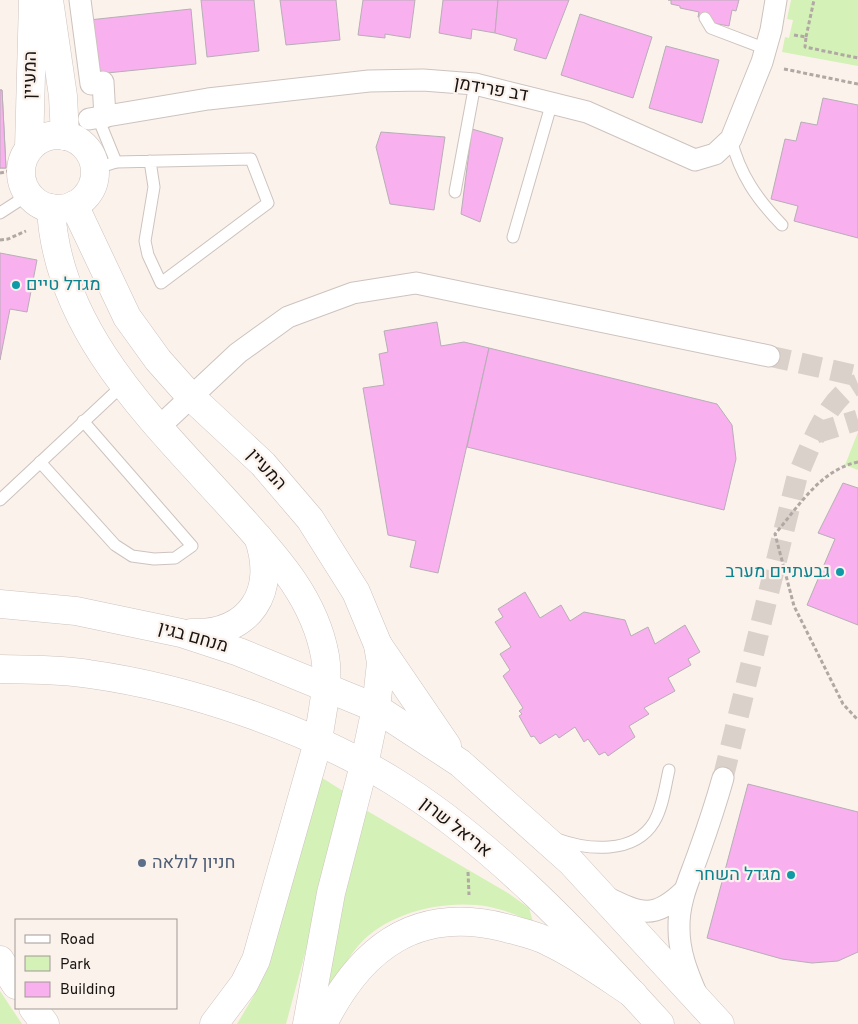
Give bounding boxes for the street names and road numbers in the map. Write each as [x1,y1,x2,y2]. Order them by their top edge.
street label: המעיין [19,51,43,99]
street label: דב פרידמן [452,72,530,108]
street label: המעיין [241,444,291,496]
street label: מנחם בגין [155,617,231,659]
street label: אריאל שרון [415,793,495,863]

